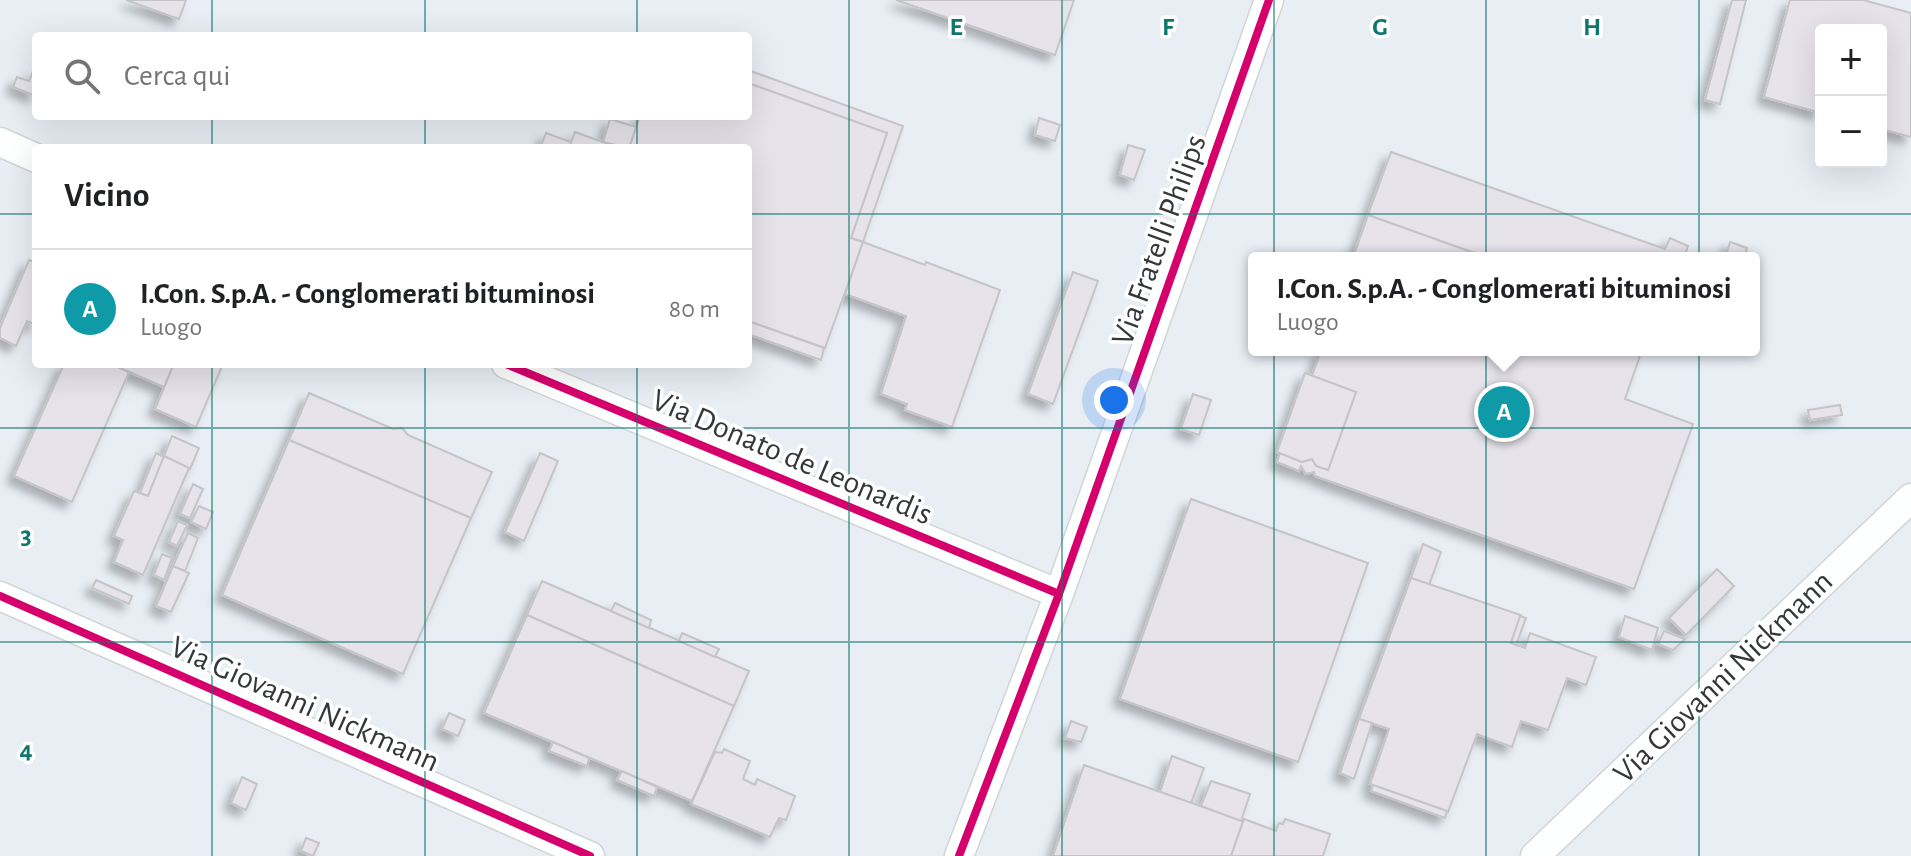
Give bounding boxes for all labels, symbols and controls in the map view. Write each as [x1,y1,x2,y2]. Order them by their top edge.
text: E [949,14,963,40]
text: F [1162,14,1175,40]
text: G [1372,14,1388,40]
text: H [1583,14,1601,40]
map controls [1815,24,1887,168]
button: + [1815,24,1887,96]
search box [32,32,752,120]
icon: search [60,54,104,98]
text: Cerca qui [124,61,230,91]
button: − [1815,96,1887,168]
street label: Via Fratelli Philips [1106,130,1212,350]
text: Vicino [64,179,150,213]
popup [1248,252,1760,356]
text: I.Con. S.p.A. - Conglomerati bituminosi [1277,274,1731,304]
text: I.Con. S.p.A. - Conglomerati bituminosi [140,279,595,309]
text: A [82,296,98,322]
text: 80 m [669,296,720,322]
text: Luogo [1277,309,1339,335]
text: Luogo [140,314,202,340]
your location [1094,380,1134,420]
pin: A [1478,382,1530,442]
street label: Via Donato de Leonardis [647,383,937,531]
text: 3 [20,523,32,549]
street label: Via Giovanni Nickmann [1607,565,1839,789]
street label: Via Giovanni Nickmann [166,630,444,778]
text: 4 [19,737,33,763]

